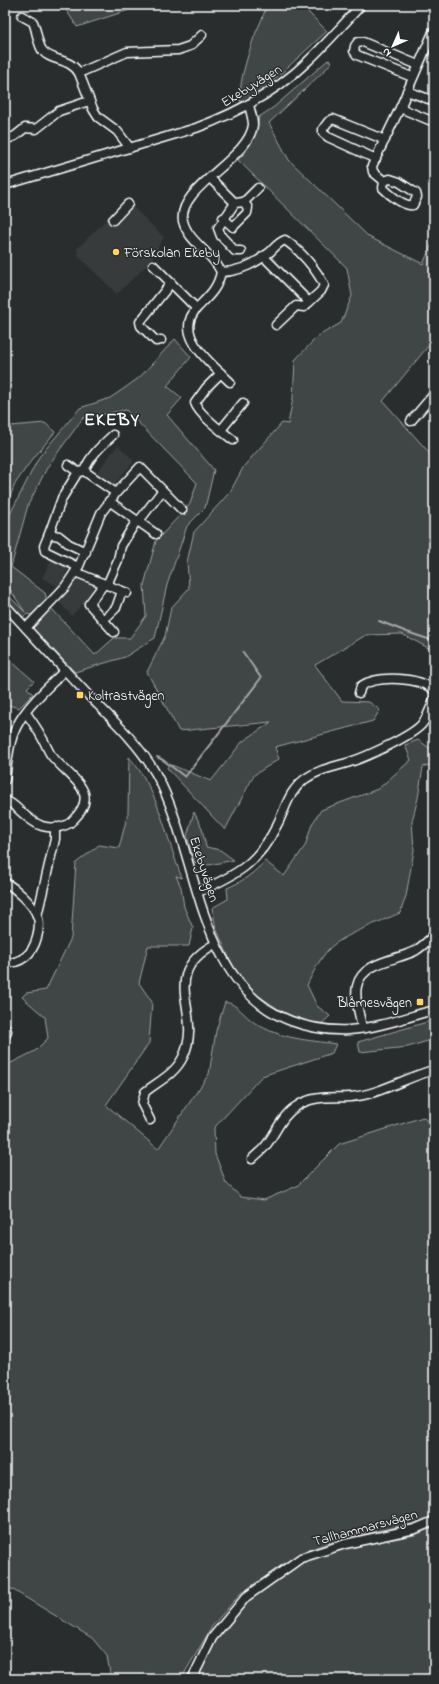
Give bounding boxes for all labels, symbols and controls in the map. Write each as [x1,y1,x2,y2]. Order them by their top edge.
north arrow [373,26,413,66]
text: N [378,44,395,61]
street label: Ekebyvägen [217,59,287,114]
place label: Förskolan Ekeby [123,243,220,265]
marker: Förskolan Ekeby [111,247,121,257]
district label: EKEBY [84,408,140,434]
place label: Koltrastvägen [88,686,164,708]
marker: Koltrastvägen [75,690,85,700]
street label: Ekebyvägen [182,834,224,905]
place label: Blåmesvägen [336,993,412,1015]
marker: Blåmesvägen [415,997,425,1007]
street label: Tallhammarsvägen [311,1504,420,1553]

